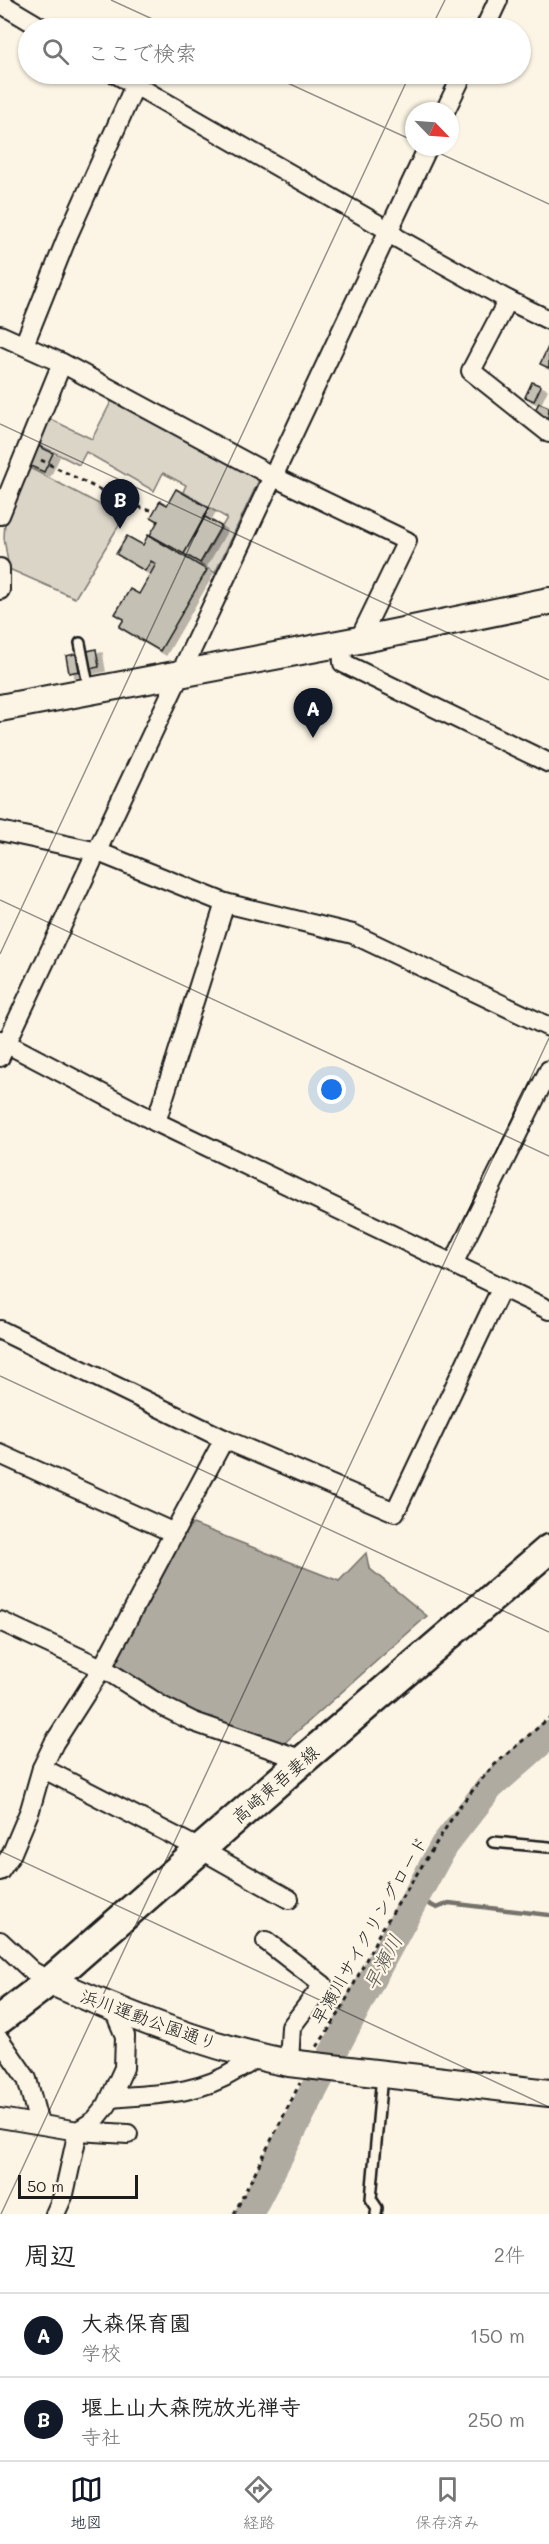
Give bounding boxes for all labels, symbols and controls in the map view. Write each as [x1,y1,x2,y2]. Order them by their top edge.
search box [18,18,531,84]
icon: search [39,35,72,68]
text: ここで検索 [87,38,197,67]
north arrow [405,102,459,156]
pin: B [100,480,140,529]
pin: A [294,688,332,738]
your location [317,1075,346,1104]
street label: 高崎東吾妻線 [226,1740,324,1828]
street label: 早瀬川サイクリングロード [306,1831,432,2029]
water label: 早瀬川 [357,1930,407,1994]
street label: 浜川運動公園通り [77,1983,221,2055]
scale bar [18,2172,138,2200]
text: 50 m [27,2175,64,2196]
text: 周辺 [24,2238,76,2272]
text: 2件 [494,2241,525,2267]
text: 大森保育園 [81,2308,191,2337]
text: A [37,2322,50,2348]
text: 150 m [470,2322,525,2348]
text: 学校 [81,2339,121,2365]
text: 堰上山大森院放光禅寺 [81,2392,301,2421]
text: B [37,2406,50,2432]
text: 250 m [468,2406,525,2432]
text: 寺社 [81,2423,121,2449]
tab: 地図 [70,2473,103,2533]
tab: 経路 [242,2473,275,2533]
tab: 保存済み [415,2473,479,2533]

